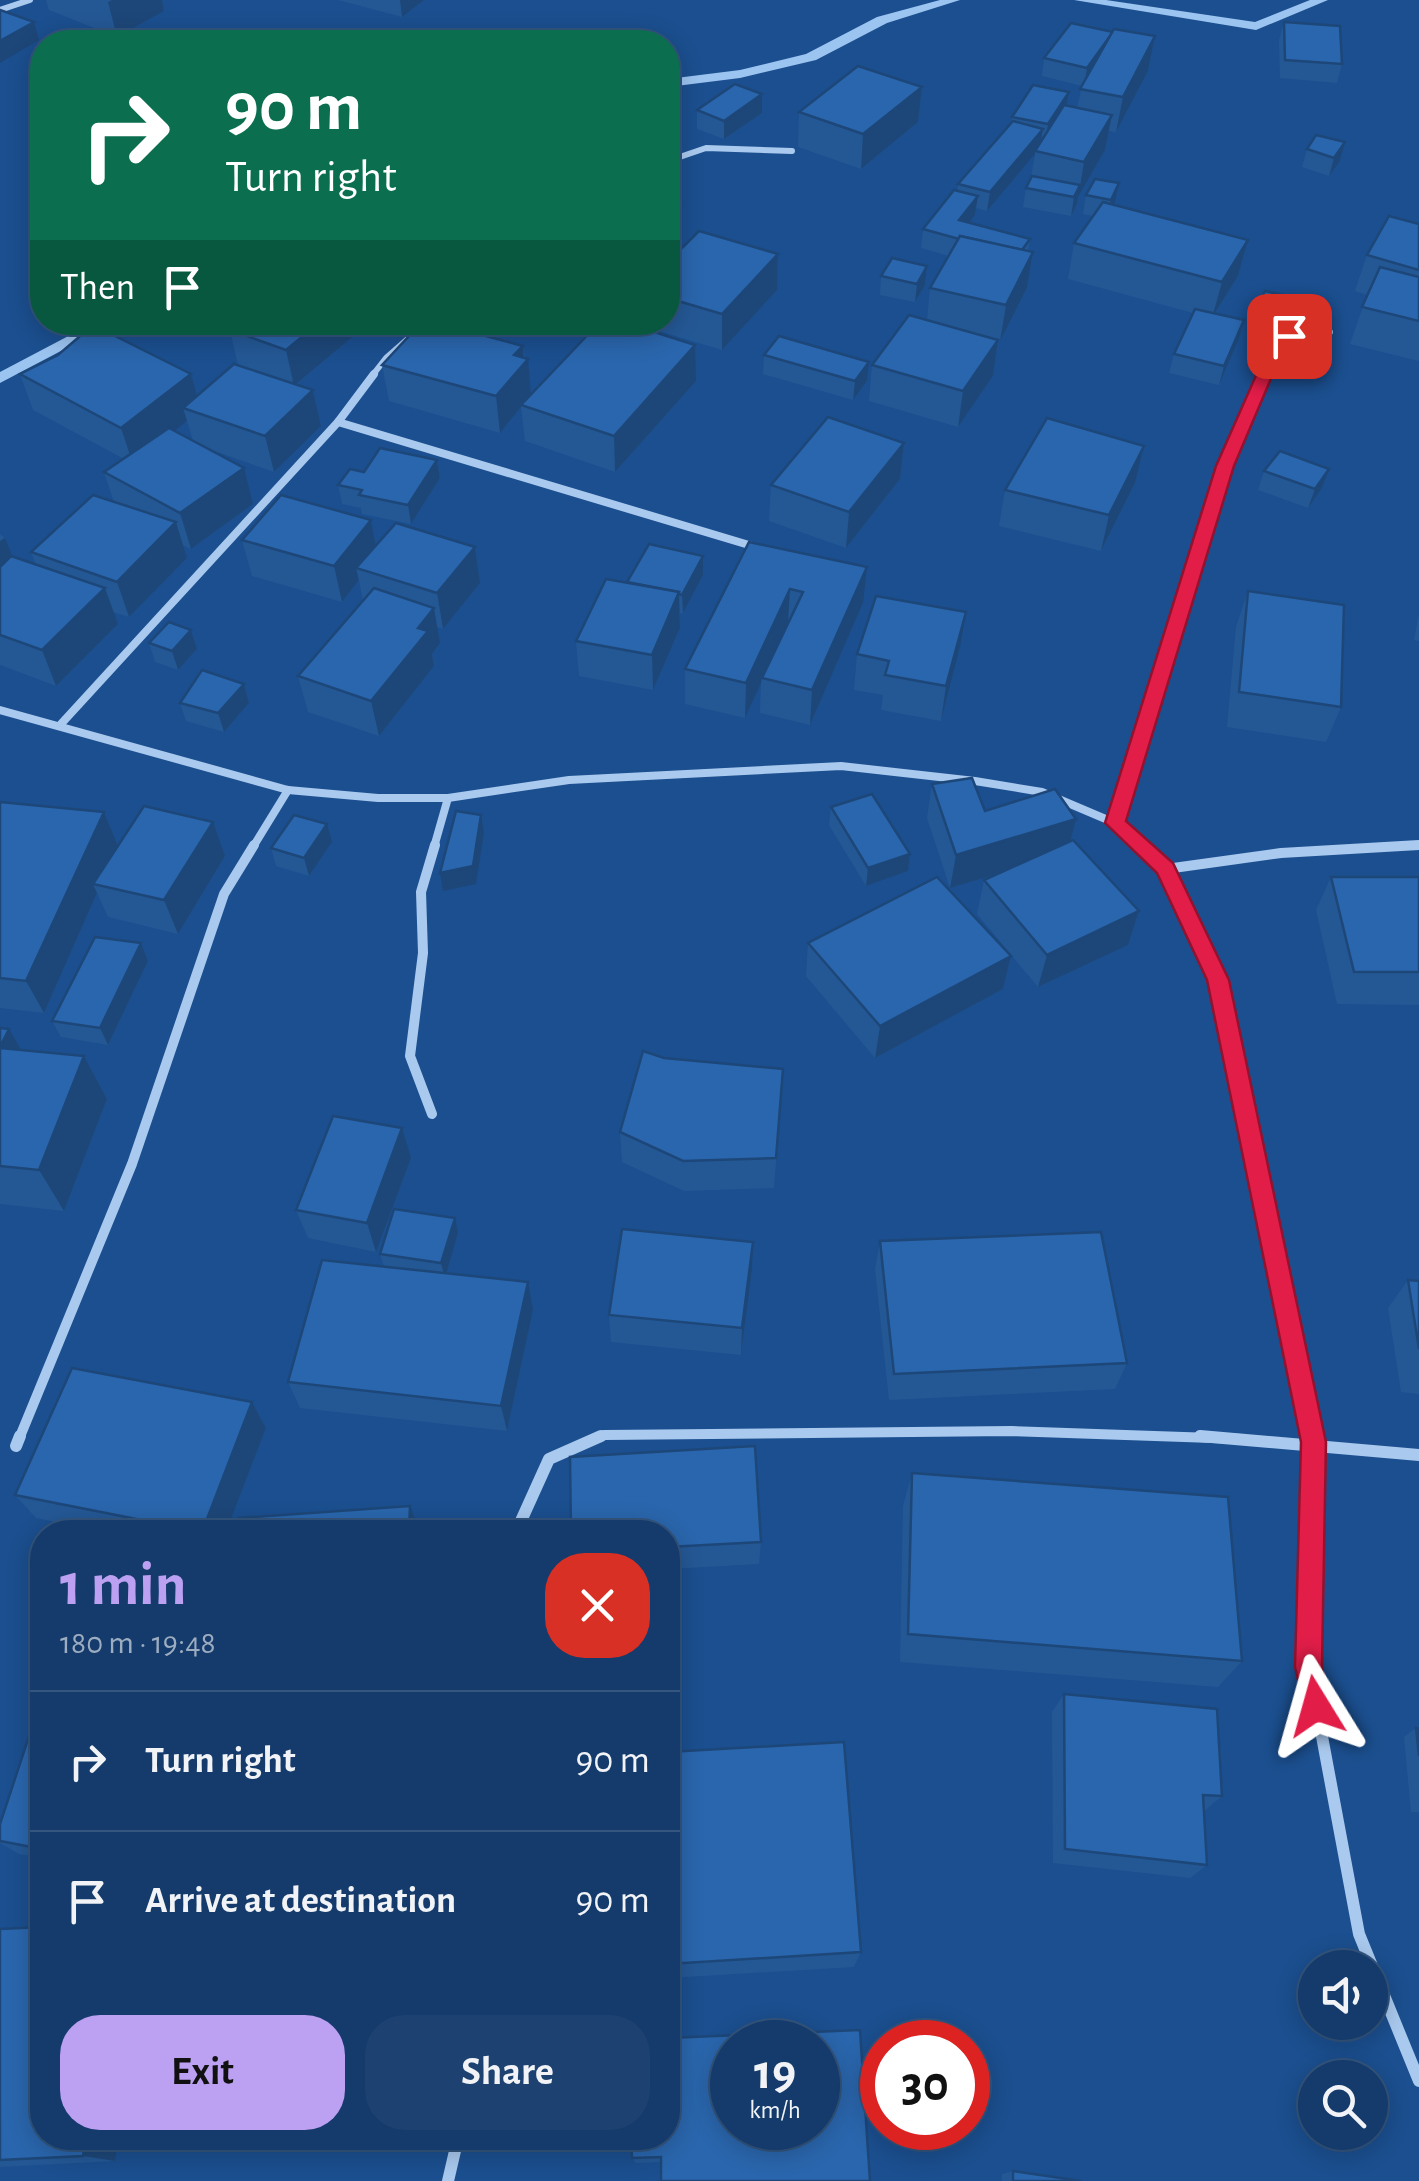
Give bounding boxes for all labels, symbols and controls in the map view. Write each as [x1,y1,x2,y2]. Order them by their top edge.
icon: right [60,70,190,200]
text: 90 m [225,73,362,143]
text: Turn right [225,155,397,200]
icon: arrive [155,260,210,315]
text: Then [60,269,135,307]
pin [1247,294,1332,379]
icon: arrive [1262,309,1317,364]
button: close [545,1553,650,1658]
text: 1 min [60,1556,186,1616]
text: 180 m · 19:48 [60,1627,216,1659]
position arrow [1264,1654,1368,1758]
icon: right [60,1734,115,1789]
text: Turn right [145,1742,295,1780]
text: 90 m [575,1742,650,1780]
icon: arrive [60,1874,115,1929]
text: Arrive at destination [145,1882,456,1920]
text: 90 m [575,1882,650,1920]
map controls [1298,1950,1388,2150]
button: sound [1298,1950,1388,2040]
button: Exit [60,2015,345,2130]
button: Share [365,2015,650,2130]
speed limit sign: 30 [860,2020,990,2150]
text: 19 [754,2048,796,2098]
button: search [1298,2060,1388,2150]
text: km/h [749,2098,801,2123]

